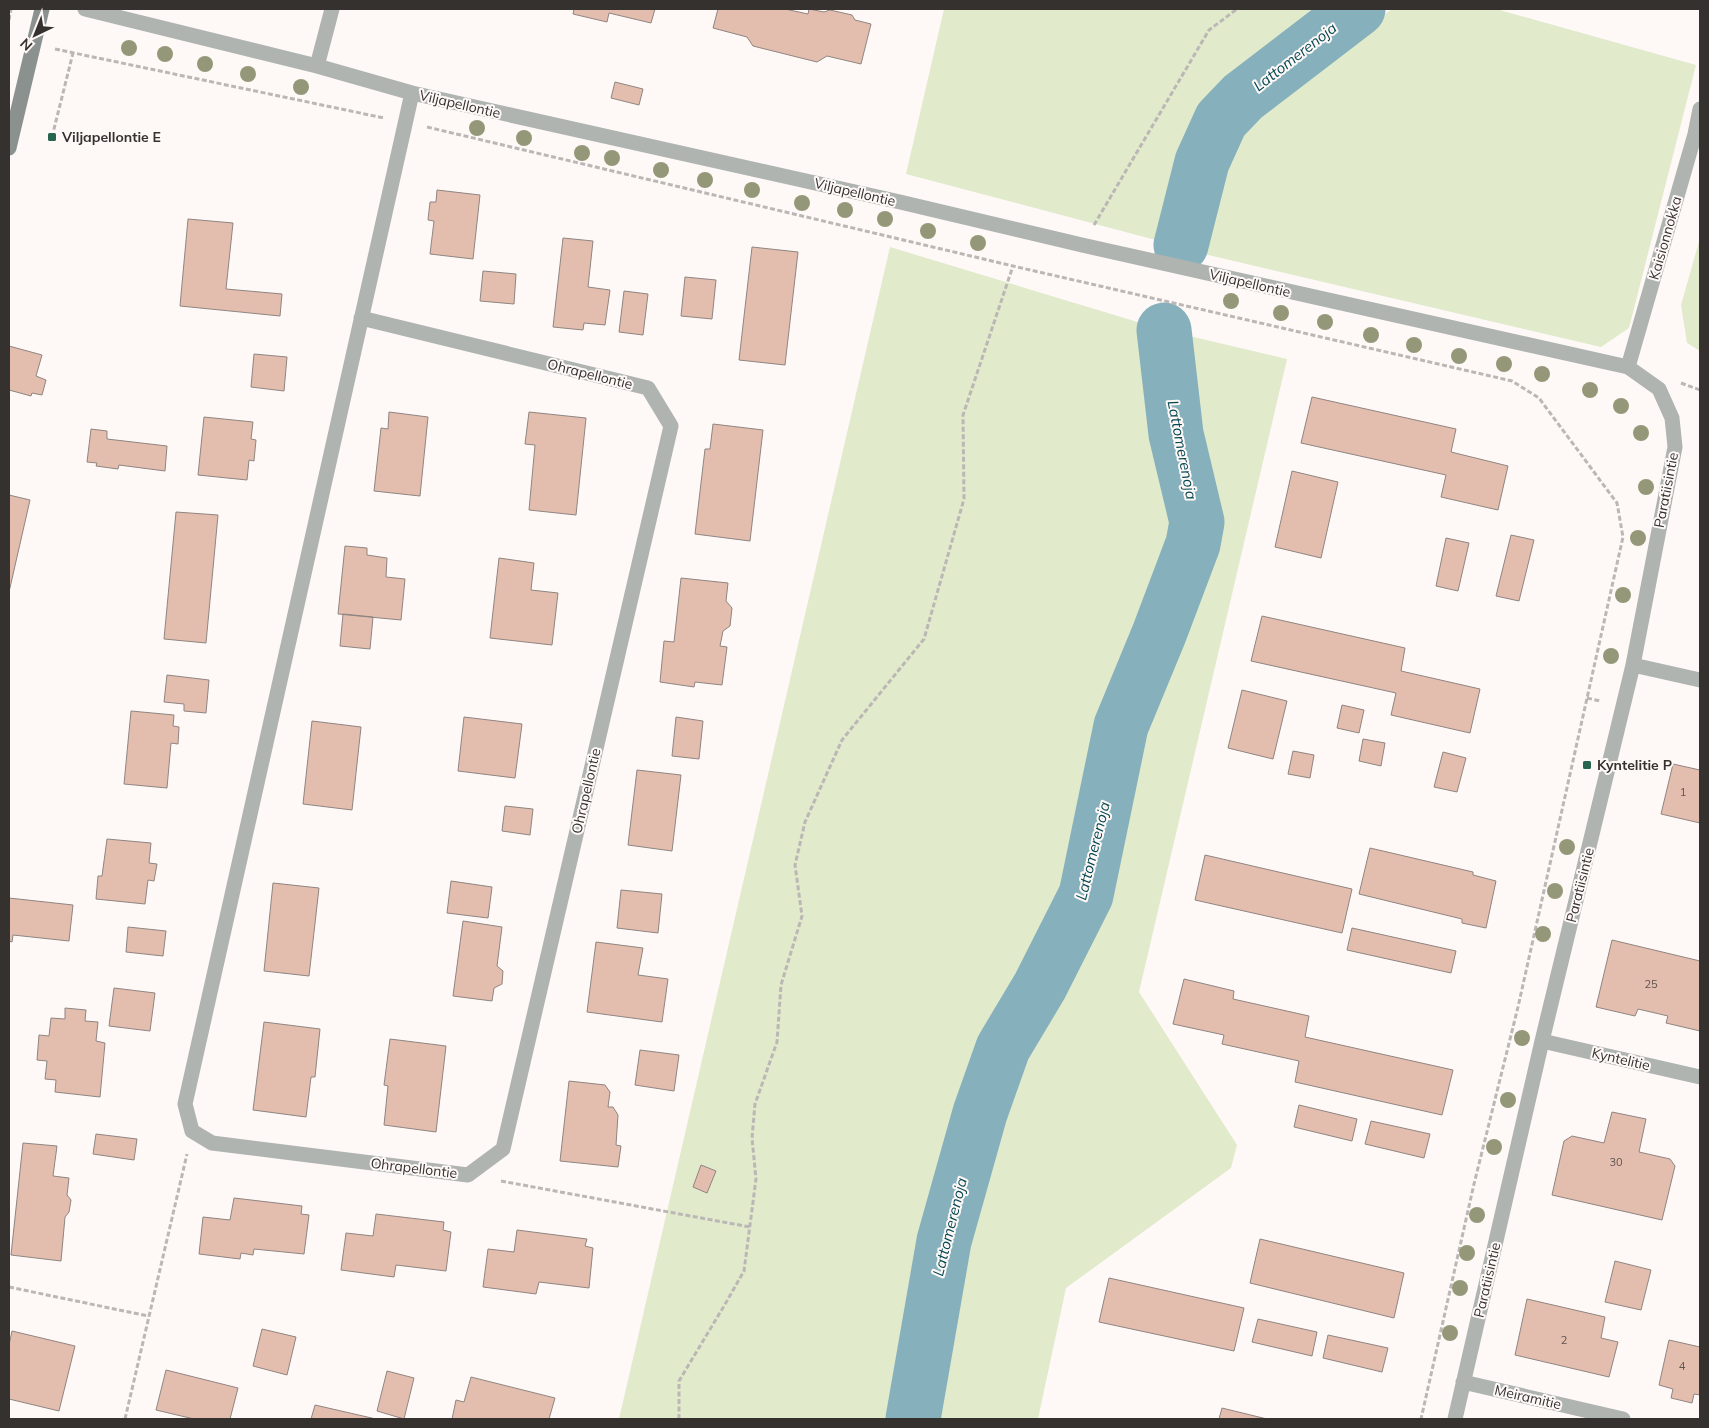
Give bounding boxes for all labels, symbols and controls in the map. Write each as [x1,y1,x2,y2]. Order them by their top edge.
north arrow [10,10,60,60]
water label: Lattomerenoja [1249,18,1340,95]
text: N [16,34,36,55]
street label: Viljapellontie [418,86,502,122]
place label: Viljapellontie E [61,128,161,146]
marker: Viljapellontie E [46,131,58,143]
street label: Viljapellontie [813,174,897,210]
street label: Kaisionnokka [1644,194,1686,282]
street label: Viljapellontie [1208,265,1292,301]
street label: Ohrapellontie [546,355,634,393]
water label: Lattomerenoja [1164,399,1201,501]
street label: Paratiisintie [1650,451,1682,529]
street label: Ohrapellontie [567,747,605,835]
place label: Kyntelitie P [1597,756,1672,774]
marker: Kyntelitie P [1581,759,1593,771]
house number: 1 [1680,785,1686,799]
water label: Lattomerenoja [1071,800,1114,902]
street label: Paratiisintie [1562,846,1598,924]
house number: 25 [1644,977,1658,991]
street label: Kyntelitie [1590,1044,1652,1074]
street label: Ohrapellontie [370,1154,458,1182]
house number: 30 [1609,1155,1623,1169]
water label: Lattomerenoja [928,1176,971,1278]
street label: Paratiisintie [1470,1241,1504,1319]
house number: 2 [1561,1333,1568,1347]
house number: 4 [1679,1359,1686,1373]
street label: Meiramitie [1493,1381,1563,1413]

